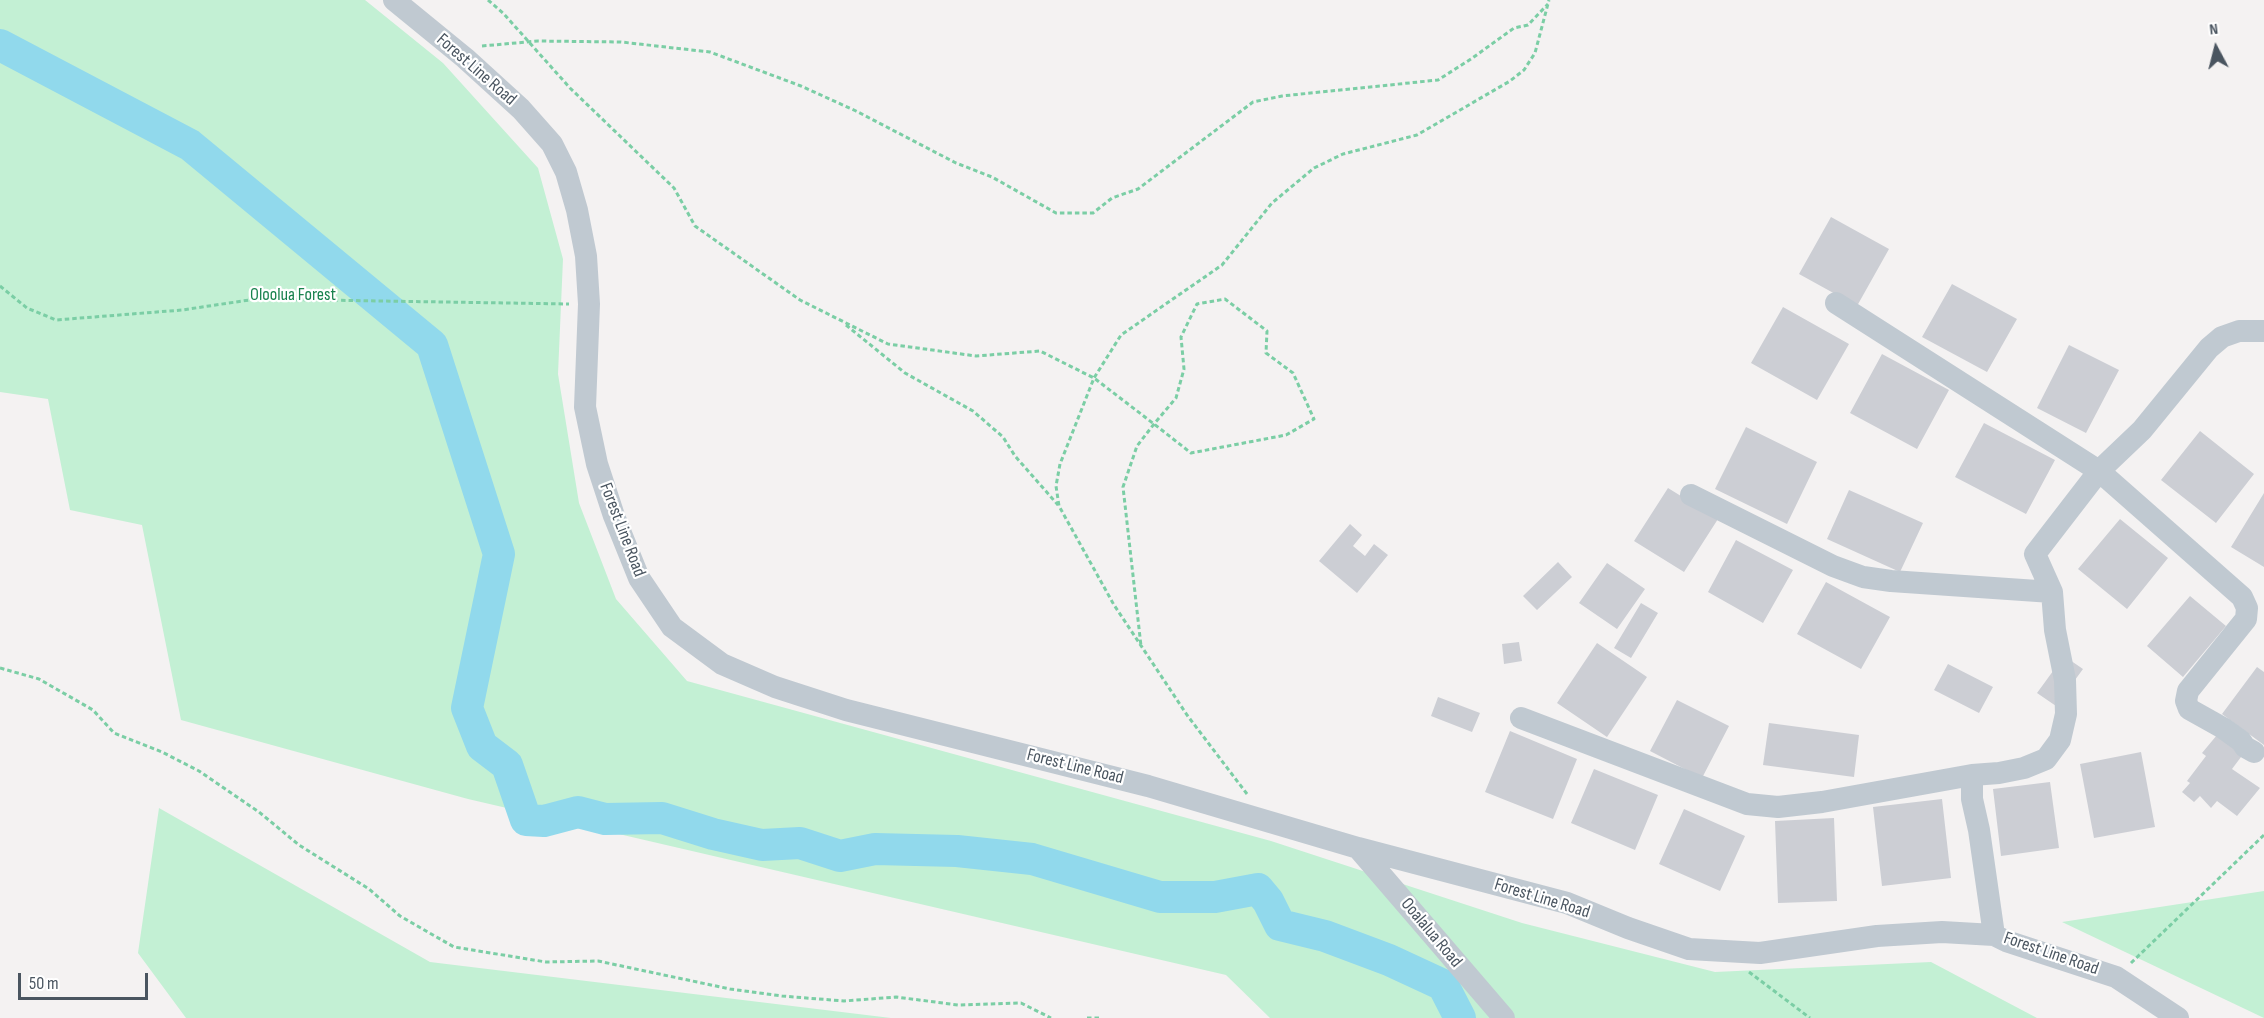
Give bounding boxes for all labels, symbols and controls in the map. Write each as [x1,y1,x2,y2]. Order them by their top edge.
north arrow [2186,18,2246,78]
text: N [2208,20,2219,40]
street label: Forest Line Road [432,29,520,111]
park label: Oloolua Forest [250,284,336,306]
street label: Forest Line Road [594,480,650,580]
street label: Forest Line Road [1024,745,1126,789]
street label: Forest Line Road [1492,874,1592,924]
street label: Ooalalua Road [1396,894,1466,972]
street label: Forest Line Road [2001,928,2101,980]
scale bar [21,961,152,999]
text: 50 m [29,973,59,994]

